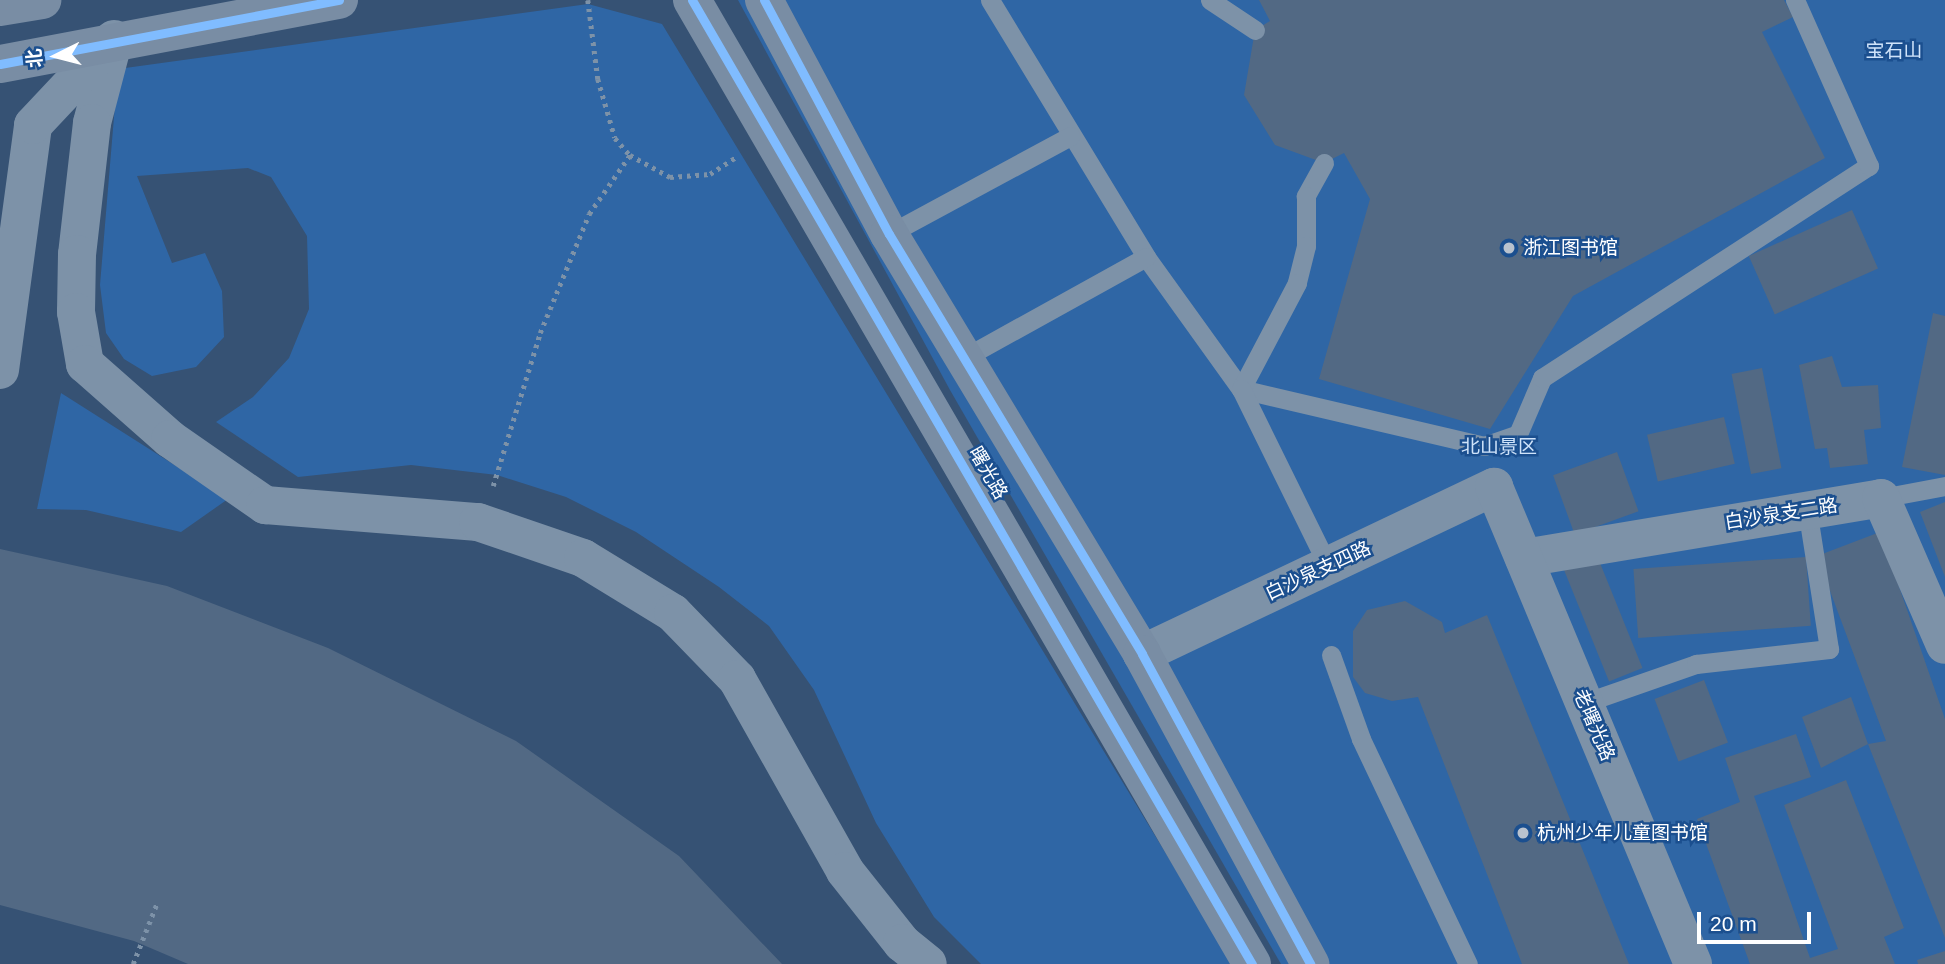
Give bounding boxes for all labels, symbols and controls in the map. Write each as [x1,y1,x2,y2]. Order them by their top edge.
north arrow [21,21,91,91]
park label: 宝石山 [1866,40,1922,62]
text: 北 [23,48,46,69]
place label: 浙江图书馆 [1523,237,1618,259]
marker: 浙江图书馆 [1501,240,1517,256]
park label: 北山景区 [1461,436,1537,458]
street label: 曙光路 [964,443,1012,503]
street label: 白沙泉支二路 [1723,494,1839,534]
street label: 白沙泉支四路 [1262,537,1374,605]
street label: 老曙光路 [1569,686,1619,764]
place label: 杭州少年儿童图书馆 [1537,822,1708,844]
marker: 杭州少年儿童图书馆 [1515,825,1531,841]
scale bar [1700,898,1814,942]
text: 20 m [1710,912,1757,935]

